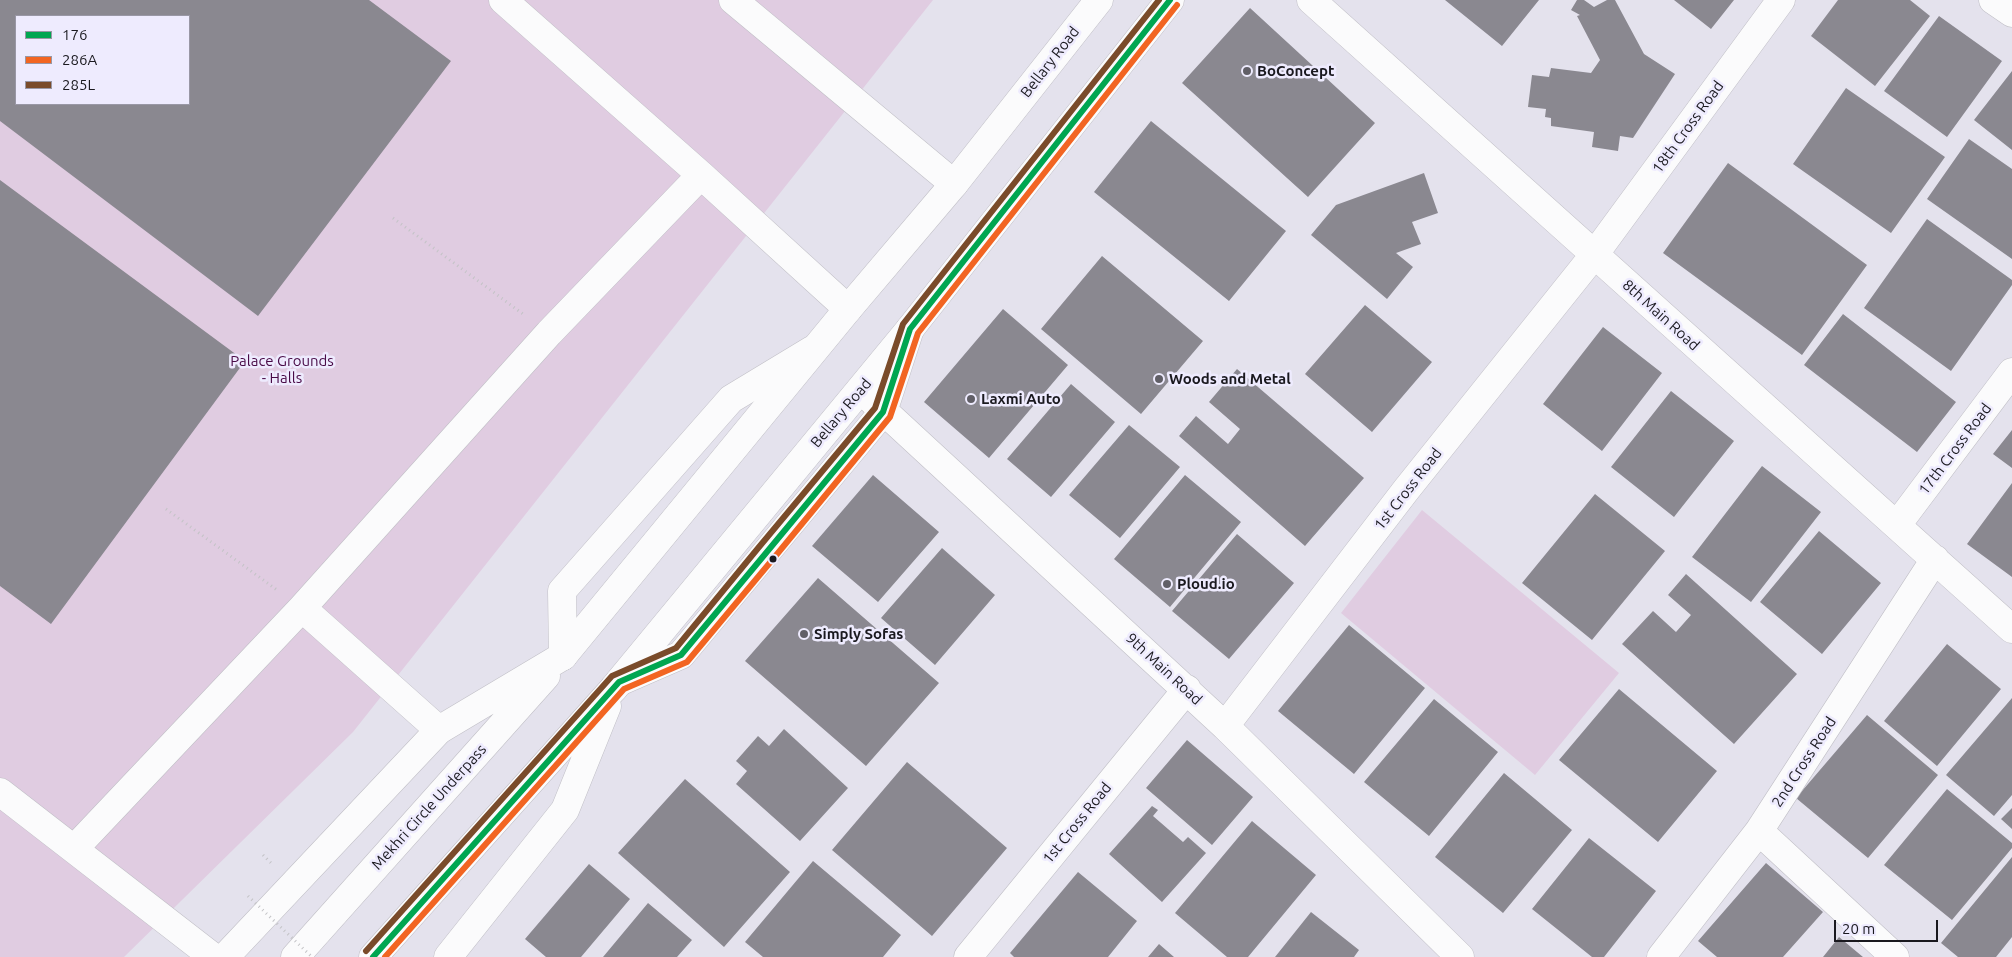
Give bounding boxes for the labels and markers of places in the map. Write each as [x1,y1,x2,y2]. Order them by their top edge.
place label: BoConcept [1257,62,1334,80]
marker: BoConcept [1241,65,1253,77]
place label: Woods and Metal [1169,370,1291,388]
marker: Woods and Metal [1153,373,1165,385]
place label: Laxmi Auto [981,390,1061,408]
marker: Laxmi Auto [965,393,977,405]
unlabelled marker [768,554,778,564]
place label: Ploud.io [1177,575,1235,593]
marker: Ploud.io [1161,578,1173,590]
place label: Simply Sofas [814,625,903,643]
marker: Simply Sofas [798,628,810,640]

